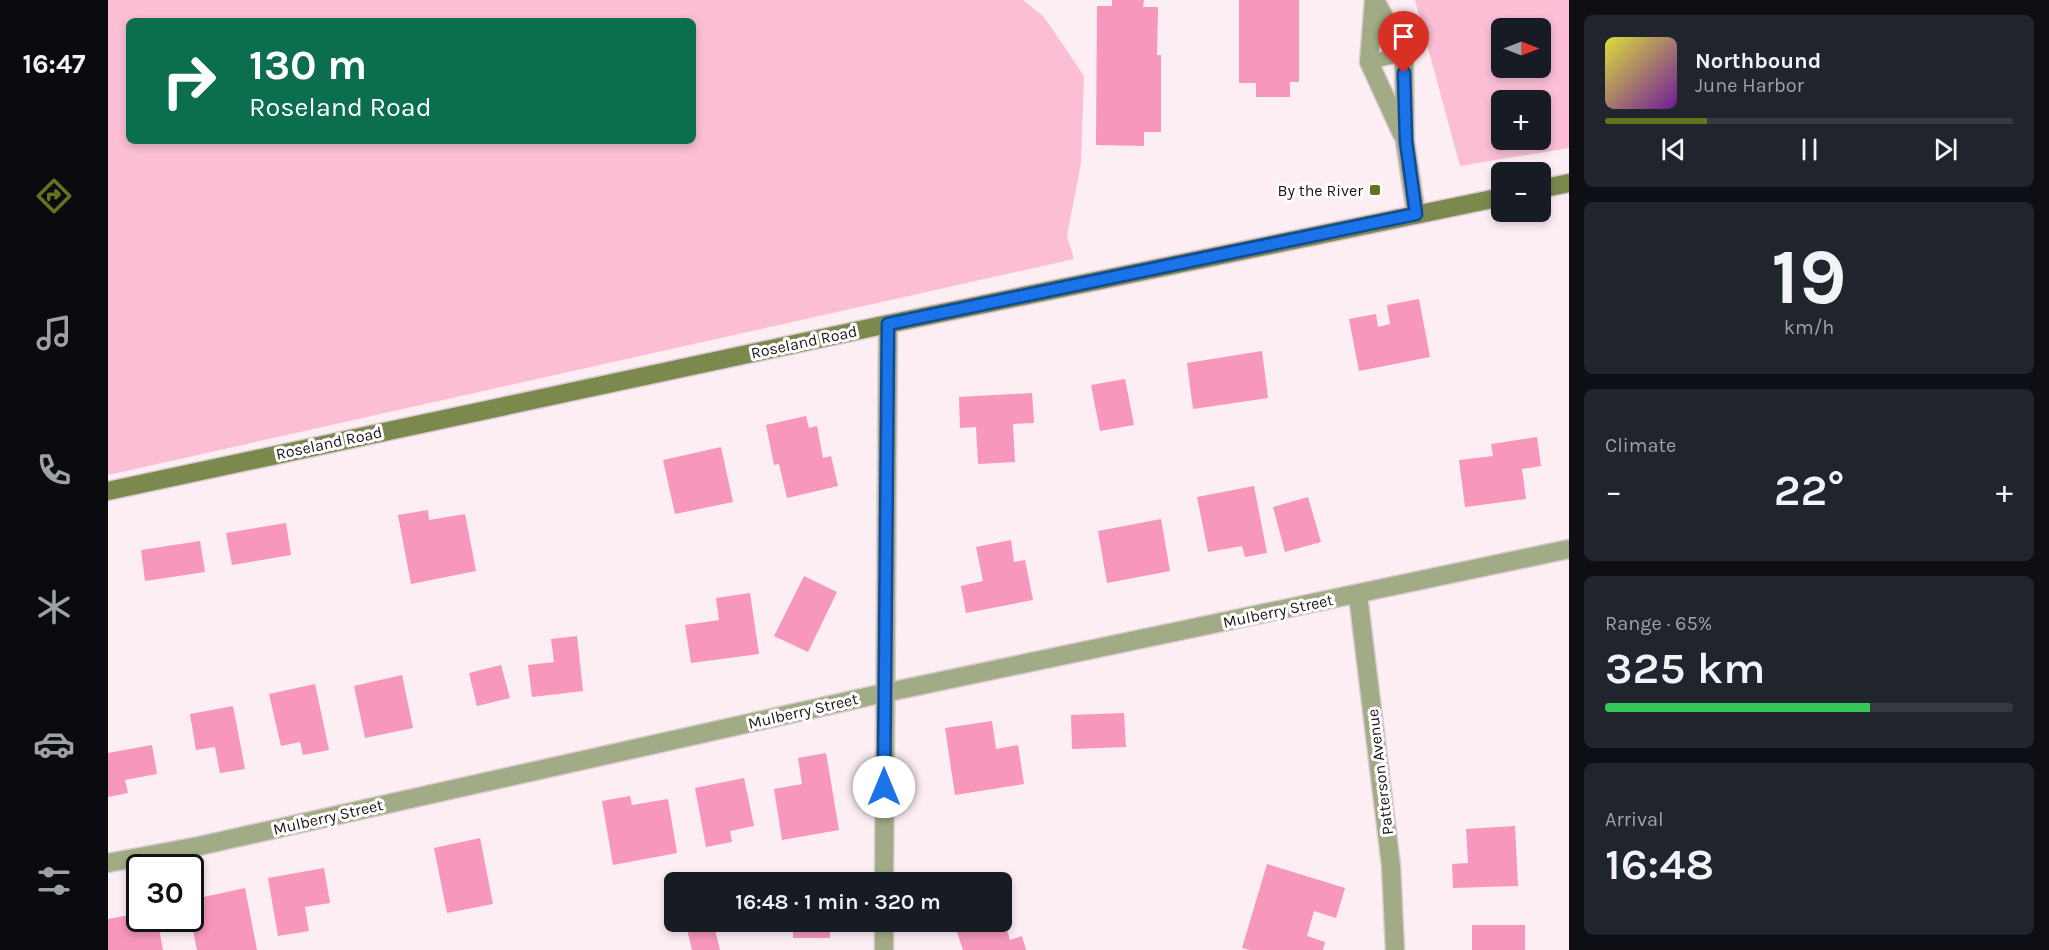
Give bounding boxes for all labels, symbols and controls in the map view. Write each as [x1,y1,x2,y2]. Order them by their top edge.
pin [1378,11,1429,73]
north arrow [1491,18,1551,78]
map controls [1491,18,1551,222]
icon: arrive [1387,20,1420,53]
text: 130 m [249,40,367,90]
icon: right [150,42,228,120]
text: 16:47 [23,48,85,80]
text: Northbound [1695,48,1821,74]
text: June Harbor [1695,74,1804,97]
button: + [1491,90,1551,150]
text: Roseland Road [249,91,432,123]
icon: previous [1657,133,1690,166]
icon: pause [1793,133,1826,166]
icon: next [1929,133,1962,166]
button: − [1491,162,1551,222]
icon: directions [33,175,75,217]
place label: By the River [1278,181,1363,200]
marker: By the River [1368,183,1382,197]
text: 19 [1771,231,1847,323]
icon: music [33,312,75,354]
text: km/h [1784,316,1834,339]
street label: Roseland Road [749,321,859,363]
street label: Roseland Road [274,422,384,464]
text: Climate [1605,434,1676,457]
icon: phone [33,449,75,491]
text: 22° [1774,464,1844,516]
text: − [1605,472,1622,510]
text: + [1996,472,2013,510]
icon: climate [33,586,75,628]
street label: Mulberry Street [1221,590,1335,632]
text: Range · 65% [1605,612,1712,635]
text: 325 km [1605,642,1766,694]
street label: Mulberry Street [746,689,860,733]
street label: Patterson Avenue [1363,708,1397,836]
icon: car [33,723,75,765]
position arrow [852,755,916,819]
street label: Mulberry Street [271,795,385,839]
text: Arrival [1605,808,1664,831]
text: 16:48 [1605,838,1714,890]
speed limit sign: 30 [126,854,204,932]
icon: filters [33,860,75,902]
text: 16:48 · 1 min · 320 m [735,889,941,915]

